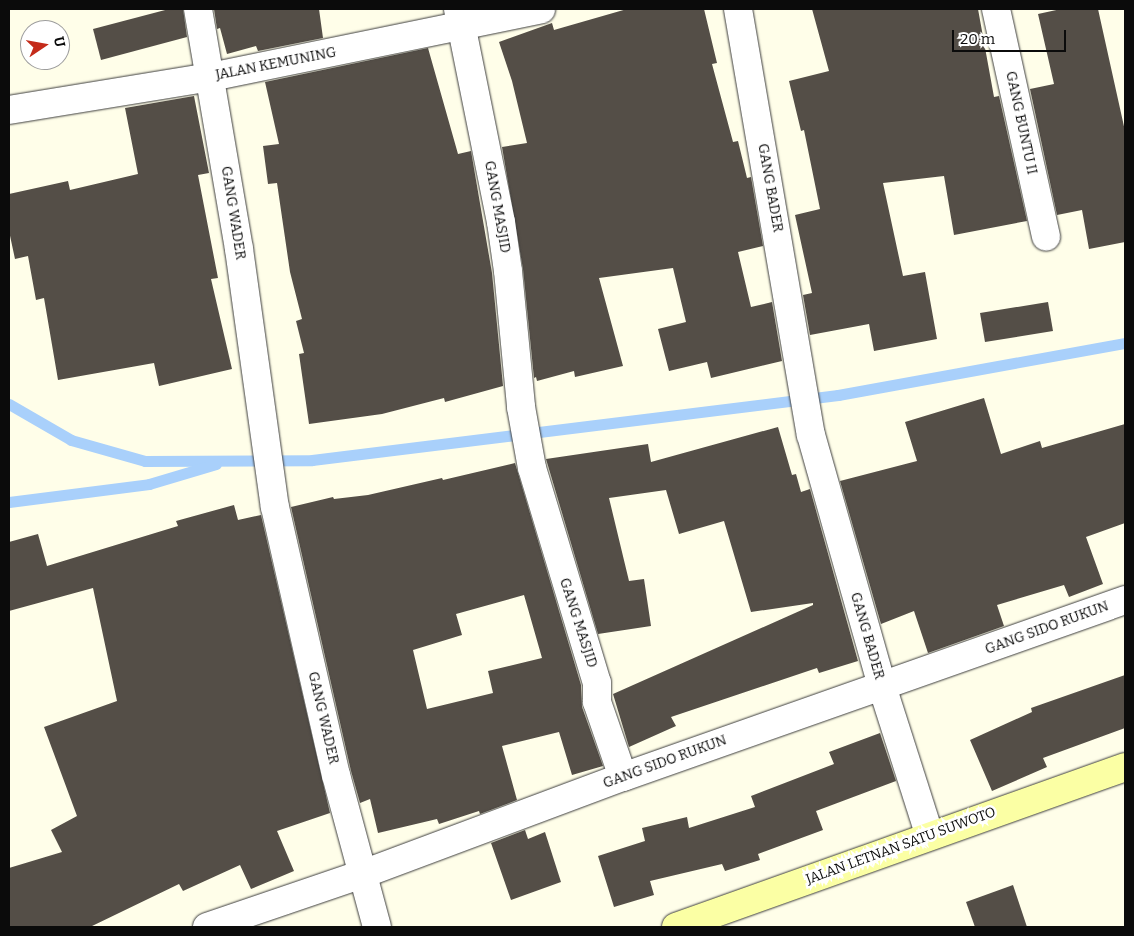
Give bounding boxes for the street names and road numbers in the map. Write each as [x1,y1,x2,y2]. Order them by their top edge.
street label: JALAN KEMUNING [214,44,338,84]
street label: GANG BUNTU II [1002,70,1040,176]
street label: GANG BADER [754,142,786,234]
street label: GANG MASJID [481,160,513,254]
street label: GANG WADER [217,165,249,261]
street label: GANG MASJID [556,576,600,670]
street label: GANG BADER [847,591,887,681]
street label: GANG SIDO RUKUN [983,598,1111,658]
street label: GANG WADER [304,670,342,766]
street label: GANG SIDO RUKUN [601,732,729,792]
street label: JALAN LETNAN SATU SUWOTO [804,804,998,888]

